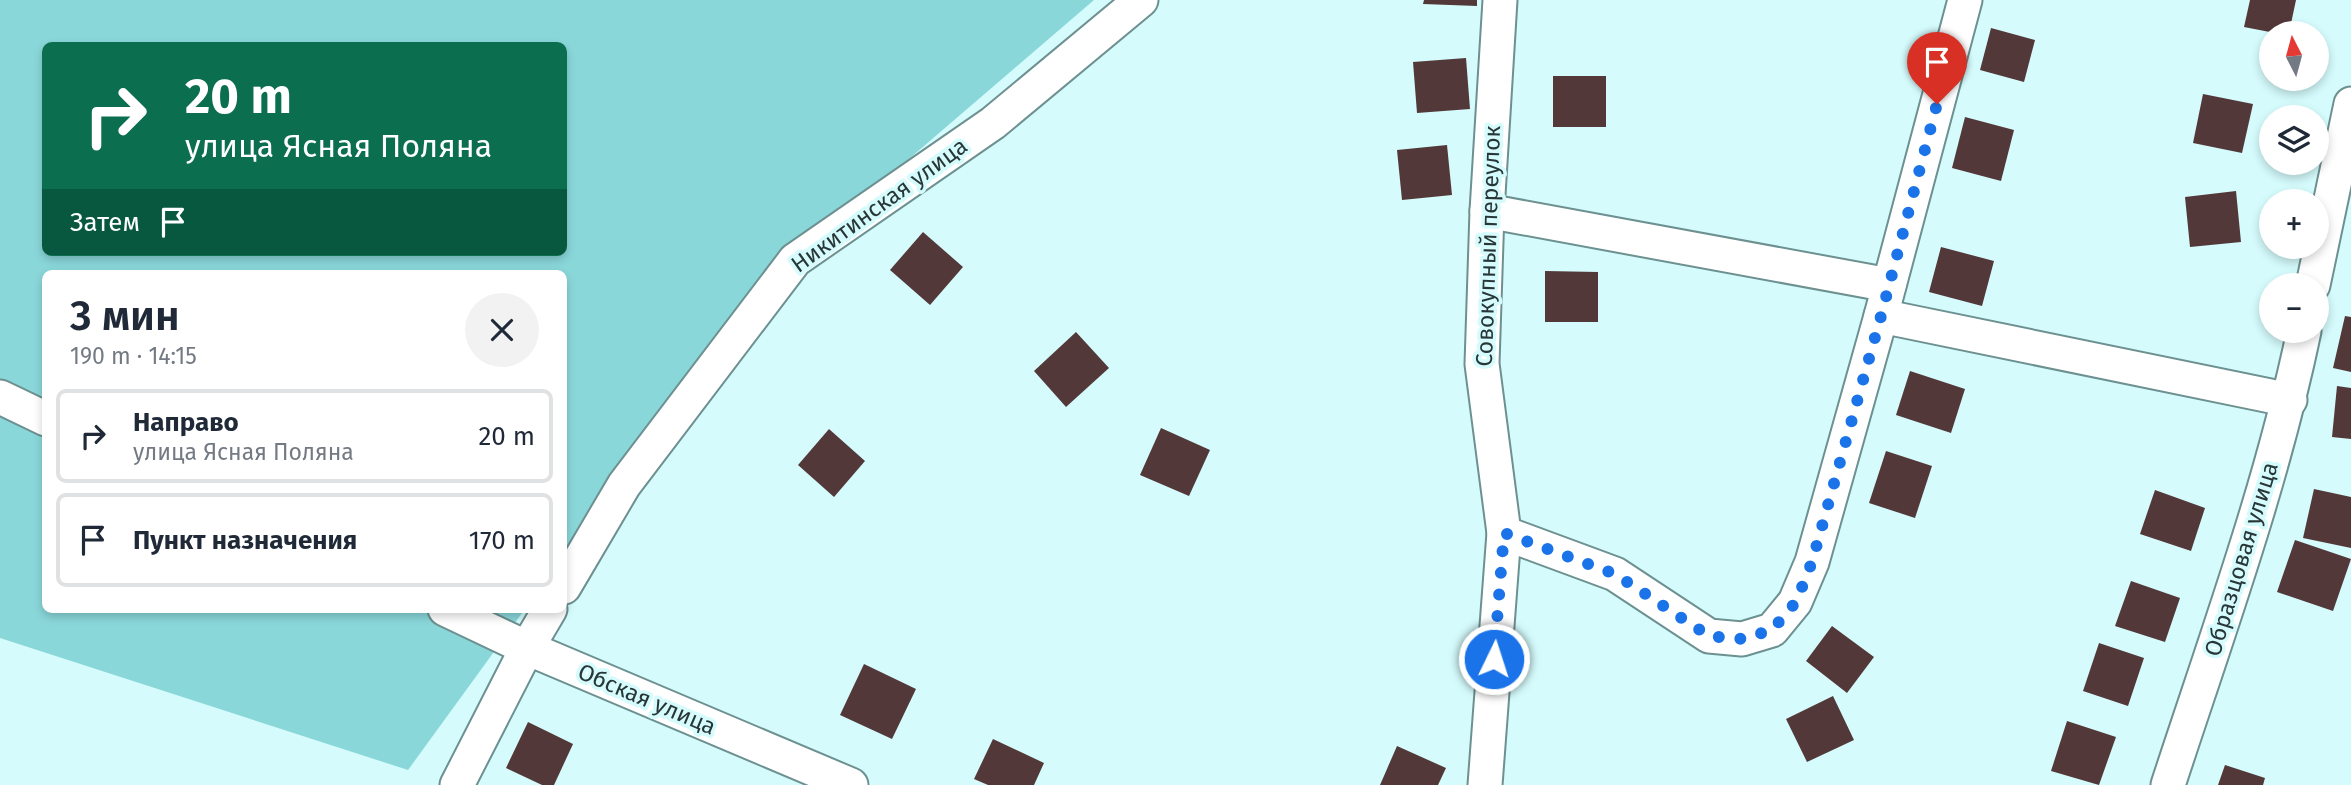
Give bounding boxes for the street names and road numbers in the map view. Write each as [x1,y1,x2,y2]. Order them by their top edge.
street label: Совокупный переулок [1470,125,1506,367]
street label: Никитинская улица [785,132,973,278]
street label: Образцовая улица [2198,459,2284,659]
street label: Обская улица [574,657,720,741]

